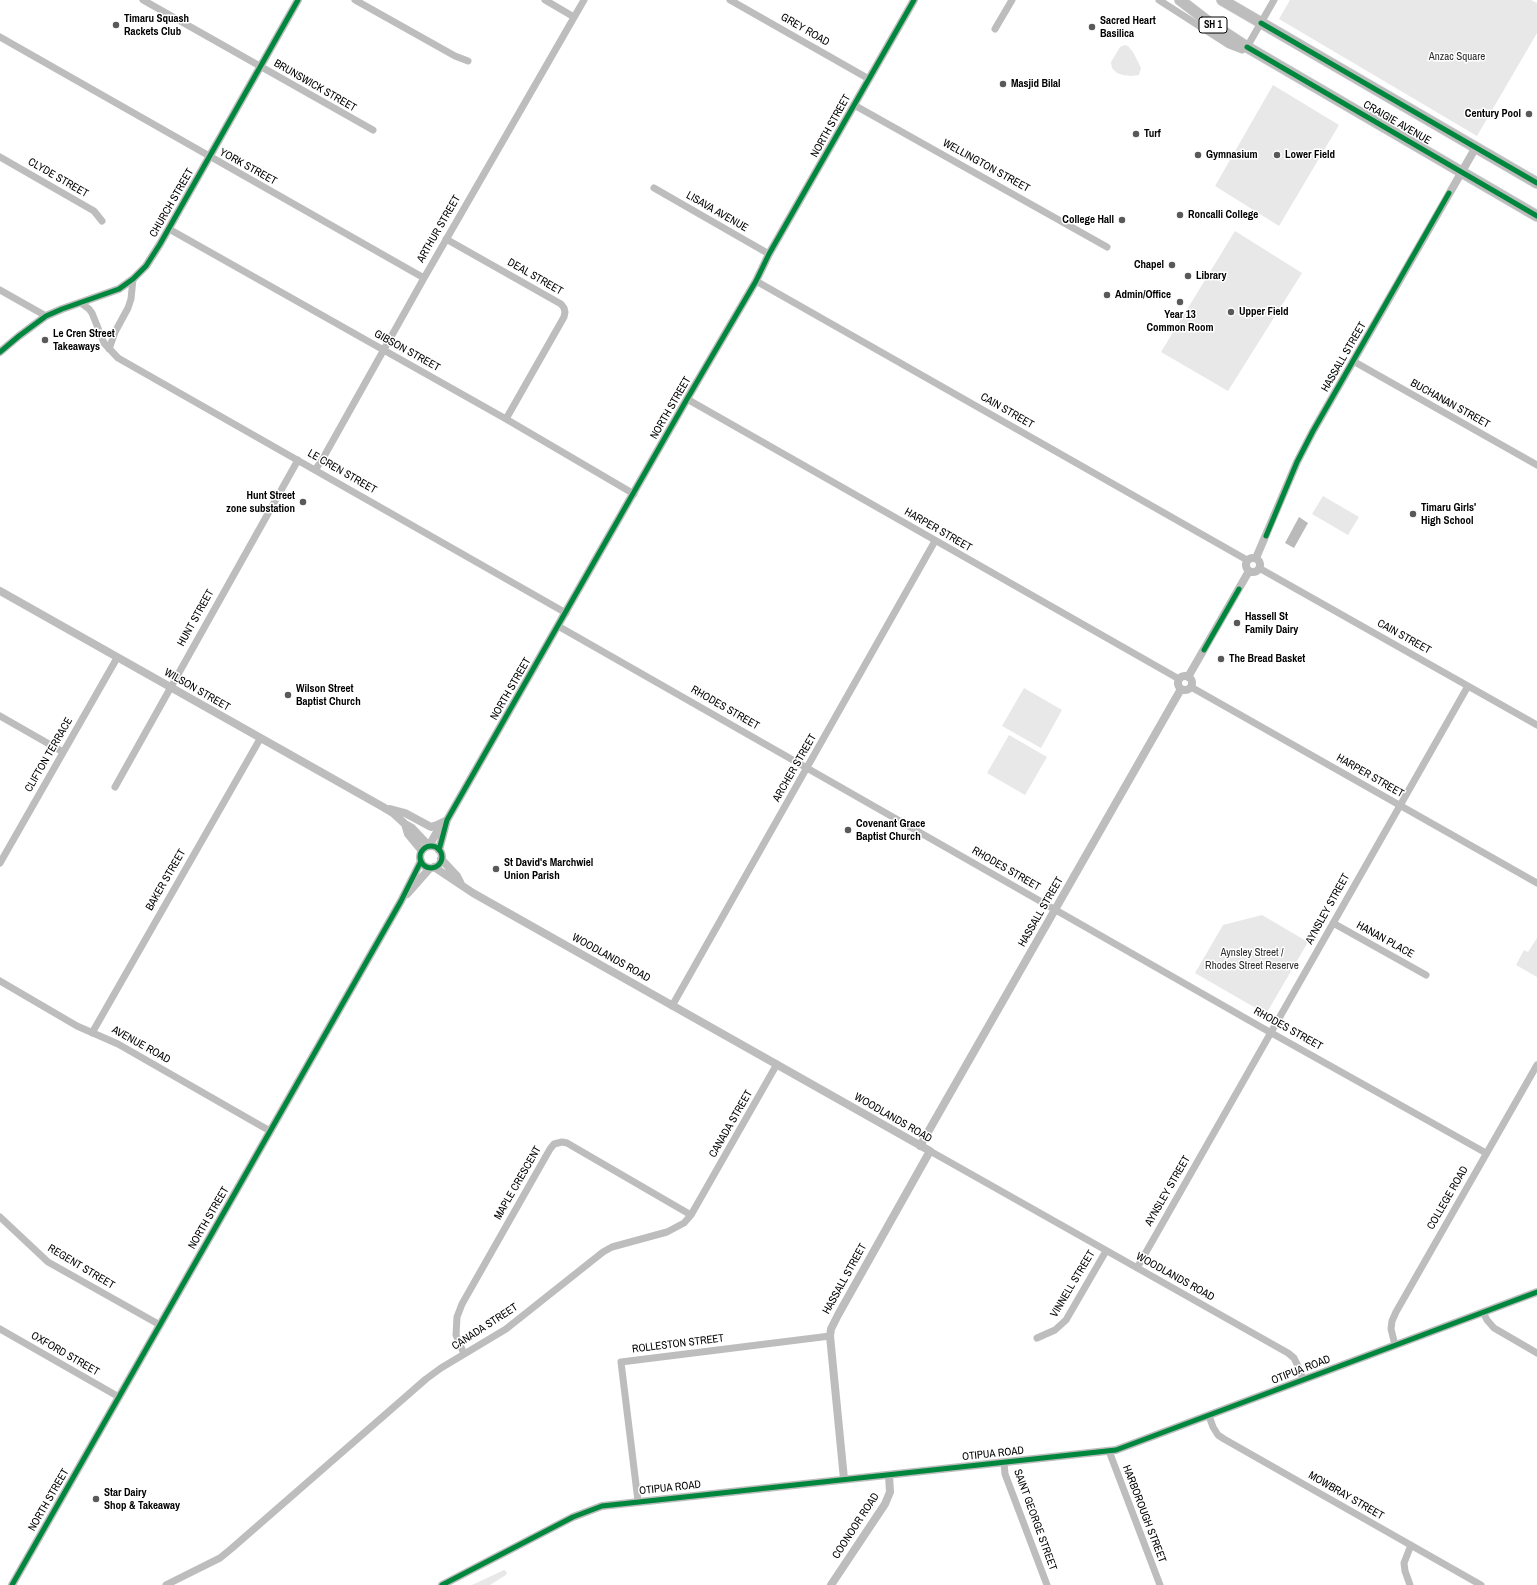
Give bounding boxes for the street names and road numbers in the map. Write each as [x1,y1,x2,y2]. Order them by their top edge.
street label: GREY ROAD [778,11,832,49]
road number: SH 1 [1199,17,1227,33]
street label: BRUNSWICK STREET [271,57,359,115]
street label: NORTH STREET [808,92,854,160]
street label: CRAIGIE AVENUE [1361,98,1433,148]
street label: WELLINGTON STREET [940,137,1032,195]
street label: YORK STREET [217,146,279,188]
street label: CLYDE STREET [25,155,91,201]
street label: CHURCH STREET [147,166,197,240]
street label: LISAVA AVENUE [684,189,750,235]
street label: ARTHUR STREET [414,193,464,265]
street label: DEAL STREET [505,256,565,298]
street label: HASSALL STREET [1319,320,1369,394]
street label: GIBSON STREET [372,327,442,375]
street label: NORTH STREET [648,374,694,442]
street label: BUCHANAN STREET [1408,377,1492,431]
street label: CAIN STREET [978,390,1036,432]
street label: LE CREN STREET [305,447,379,497]
street label: HARPER STREET [902,505,974,555]
street label: HUNT STREET [175,587,217,649]
street label: CAIN STREET [1375,617,1433,657]
street label: NORTH STREET [488,655,534,723]
street label: WILSON STREET [162,666,232,714]
street label: RHODES STREET [688,683,762,733]
street label: CLIFTON TERRACE [22,715,76,795]
street label: ARCHER STREET [770,732,820,804]
street label: HARPER STREET [1334,751,1406,801]
street label: RHODES STREET [969,844,1043,894]
street label: BAKER STREET [143,847,189,913]
street label: AYNSLEY STREET [1303,871,1353,947]
street label: HASSALL STREET [1016,875,1066,949]
street label: HANAN PLACE [1354,919,1416,961]
street label: WOODLANDS ROAD [569,931,653,985]
street label: RHODES STREET [1251,1005,1325,1053]
street label: AVENUE ROAD [109,1023,173,1067]
street label: CANADA STREET [706,1088,756,1160]
street label: WOODLANDS ROAD [852,1090,934,1146]
street label: MAPLE CRESCENT [492,1144,544,1222]
street label: AYNSLEY STREET [1143,1153,1193,1229]
street label: COLLEGE ROAD [1424,1164,1472,1232]
street label: NORTH STREET [186,1184,232,1252]
street label: HASSALL STREET [820,1241,870,1317]
street label: REGENT STREET [45,1242,117,1292]
street label: VINNELL STREET [1048,1248,1098,1320]
street label: WOODLANDS ROAD [1133,1250,1217,1304]
street label: CANADA STREET [450,1301,520,1353]
street label: OXFORD STREET [28,1329,102,1379]
street label: ROLLESTON STREET [631,1332,725,1356]
street label: OTIPUA ROAD [1270,1353,1332,1387]
street label: OTIPUA ROAD [961,1444,1025,1464]
street label: HARBOROUGH STREET [1119,1463,1169,1565]
street label: NORTH STREET [26,1466,72,1534]
street label: SAINT GEORGE STREET [1011,1468,1059,1572]
street label: MOWBRAY STREET [1306,1469,1386,1523]
street label: OTIPUA ROAD [638,1478,702,1498]
street label: COONOOR ROAD [830,1490,882,1562]

